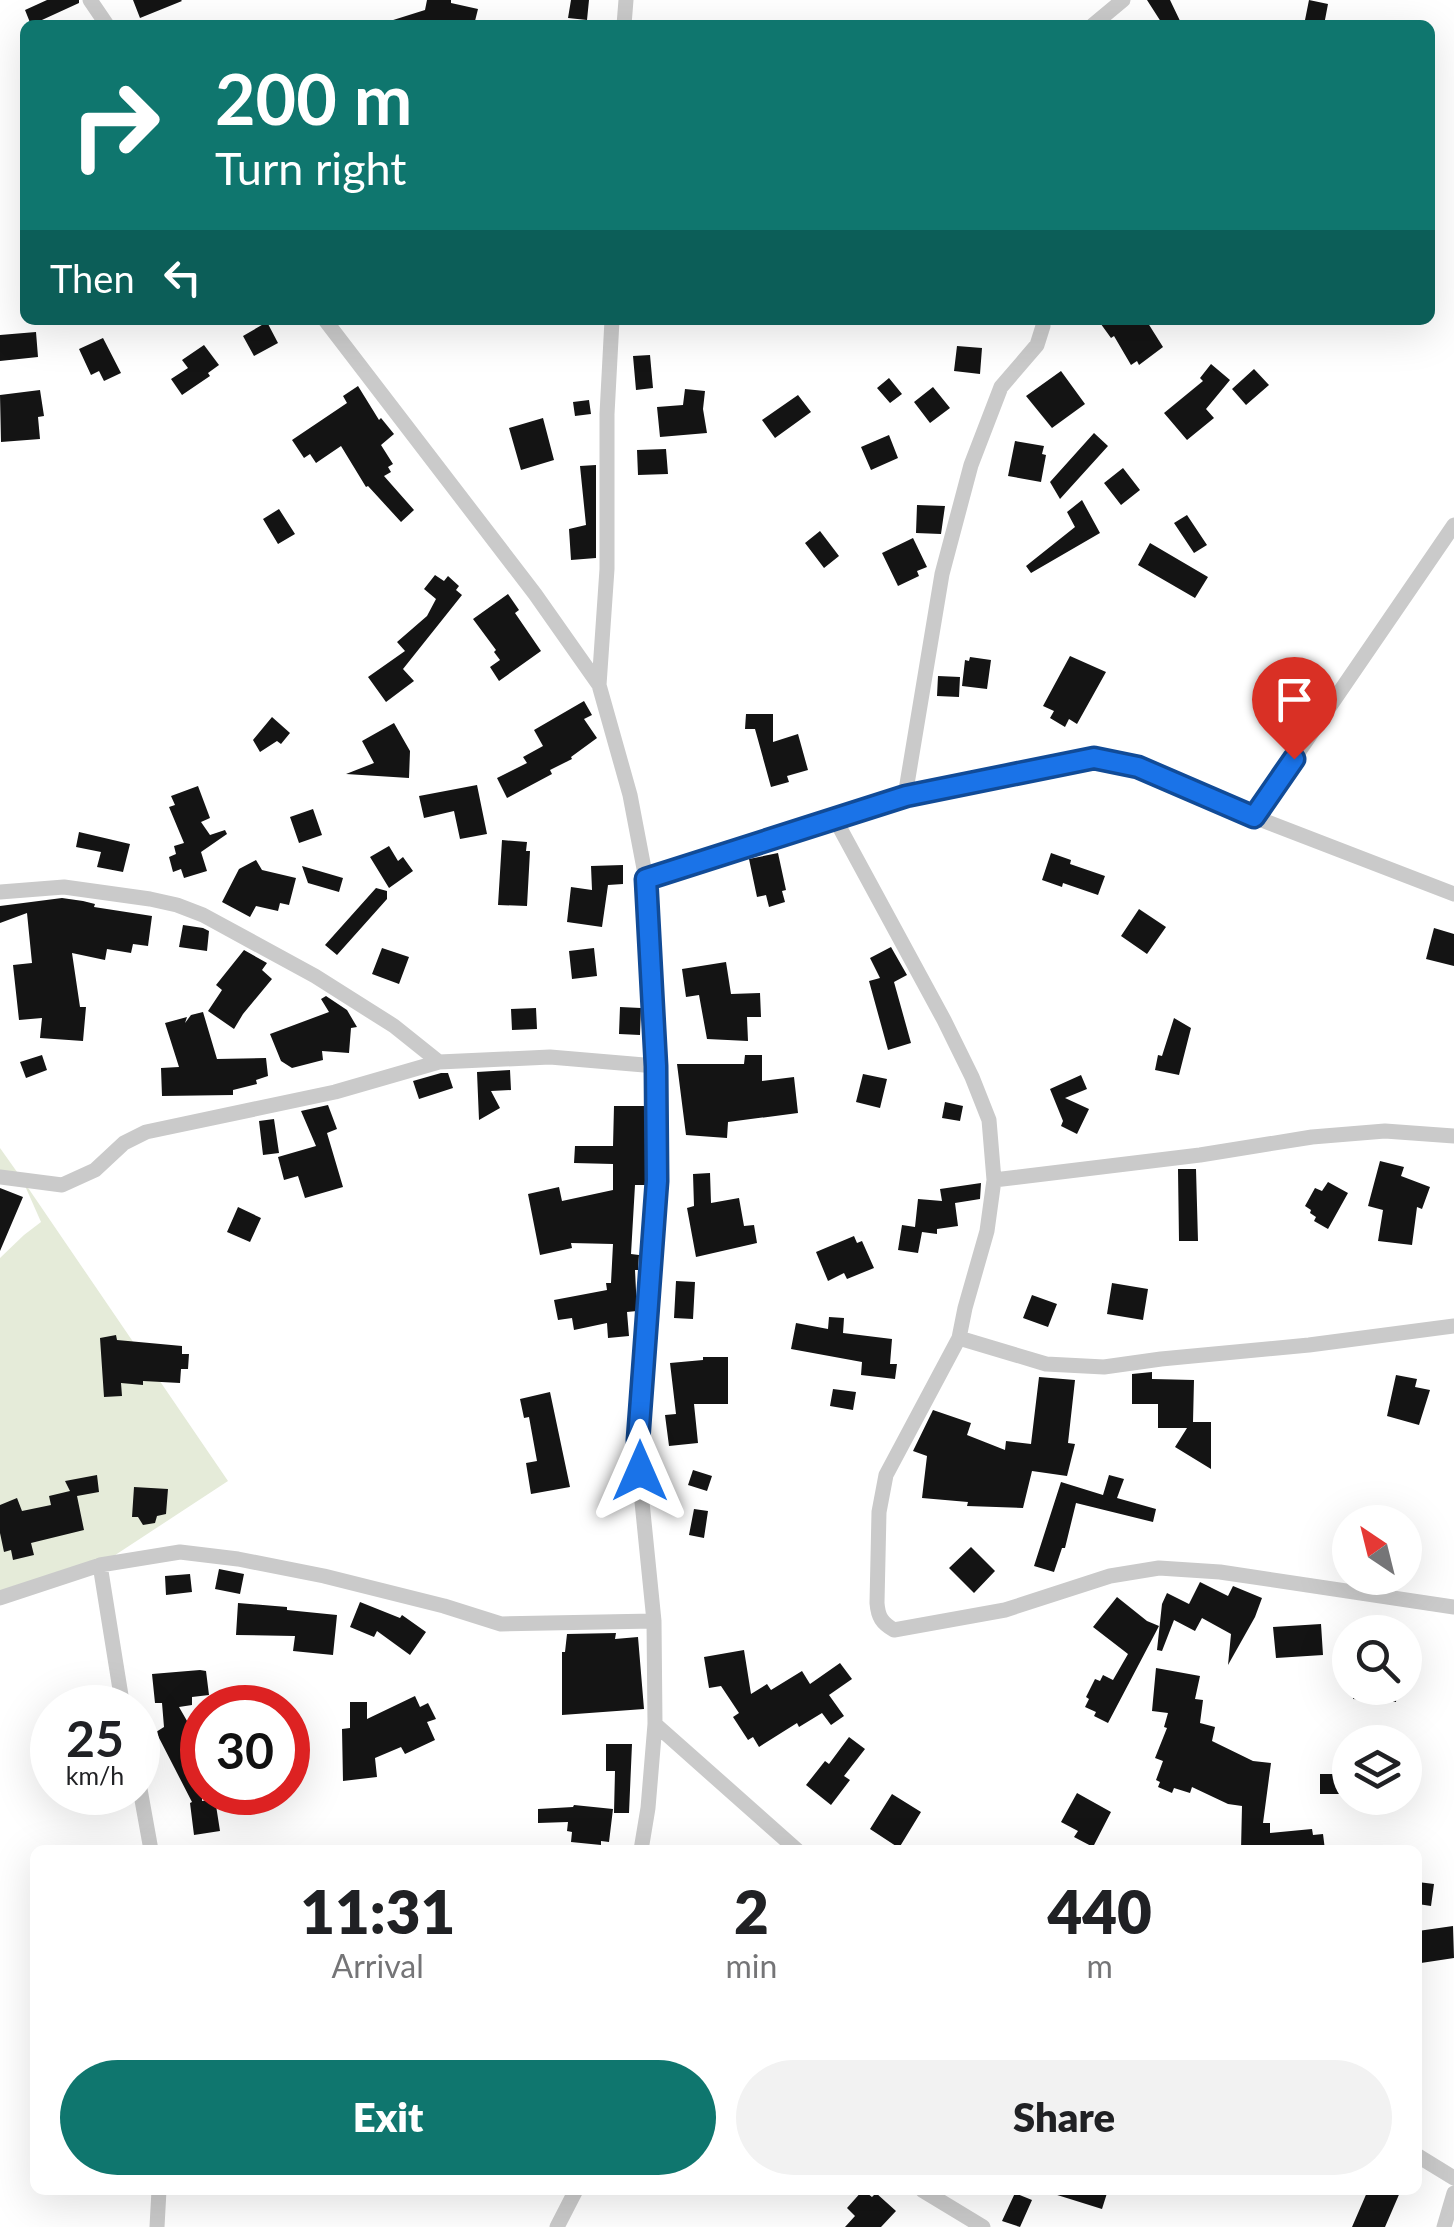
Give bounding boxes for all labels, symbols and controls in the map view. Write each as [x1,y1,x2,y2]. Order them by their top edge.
text: 200 m [215,56,412,140]
icon: right [50,60,180,190]
text: Turn right [215,141,406,195]
icon: left [155,250,210,305]
text: Then [50,255,135,301]
pin [1252,657,1337,760]
icon: arrive [1267,672,1322,727]
position arrow [588,1419,692,1523]
north arrow [1332,1505,1422,1595]
map controls [1332,1505,1422,1815]
button: search [1332,1615,1422,1705]
speed limit sign: 30 [180,1685,310,1815]
text: 25 [66,1708,124,1768]
button: layers [1332,1725,1422,1815]
text: km/h [66,1760,124,1790]
text: 11:31 [300,1875,455,1947]
text: 2 [734,1875,769,1947]
text: 440 [1047,1875,1152,1947]
text: Arrival [332,1946,424,1985]
text: min [725,1946,777,1985]
text: m [1086,1946,1113,1985]
button: Exit [60,2060,716,2175]
button: Share [736,2060,1392,2175]

